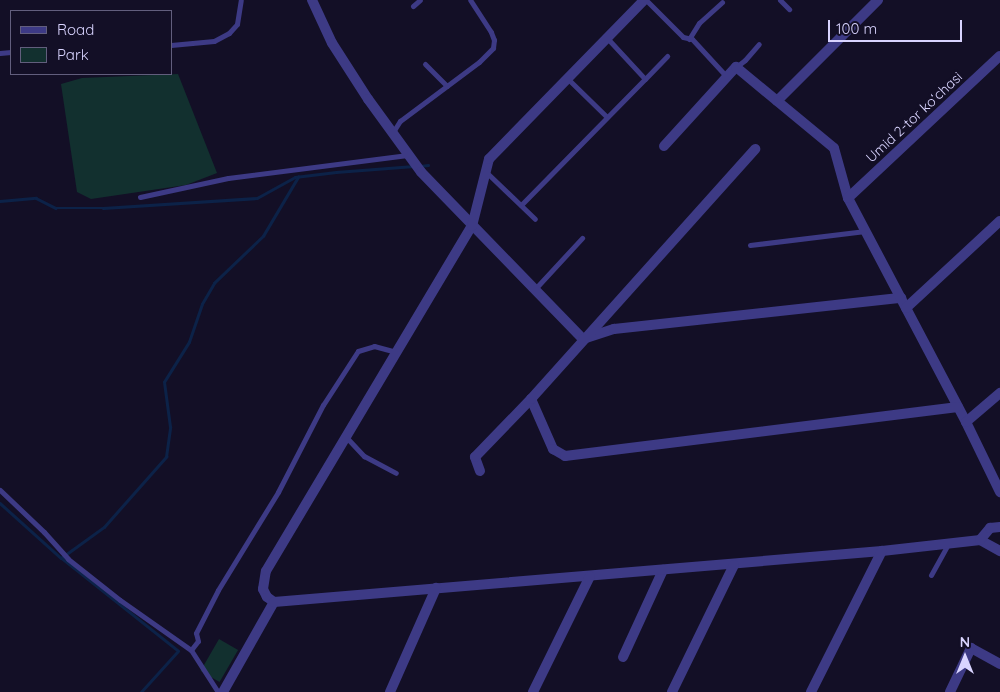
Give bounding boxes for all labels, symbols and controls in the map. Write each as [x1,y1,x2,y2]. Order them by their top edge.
legend [10,10,172,75]
scale bar [830,10,964,42]
text: 100 m [836,19,877,38]
text: Road [57,20,94,39]
text: Park [57,45,89,64]
street label: Umid 2-tor koʻchasi [862,68,966,166]
north arrow [940,632,990,682]
text: N [960,633,970,651]

